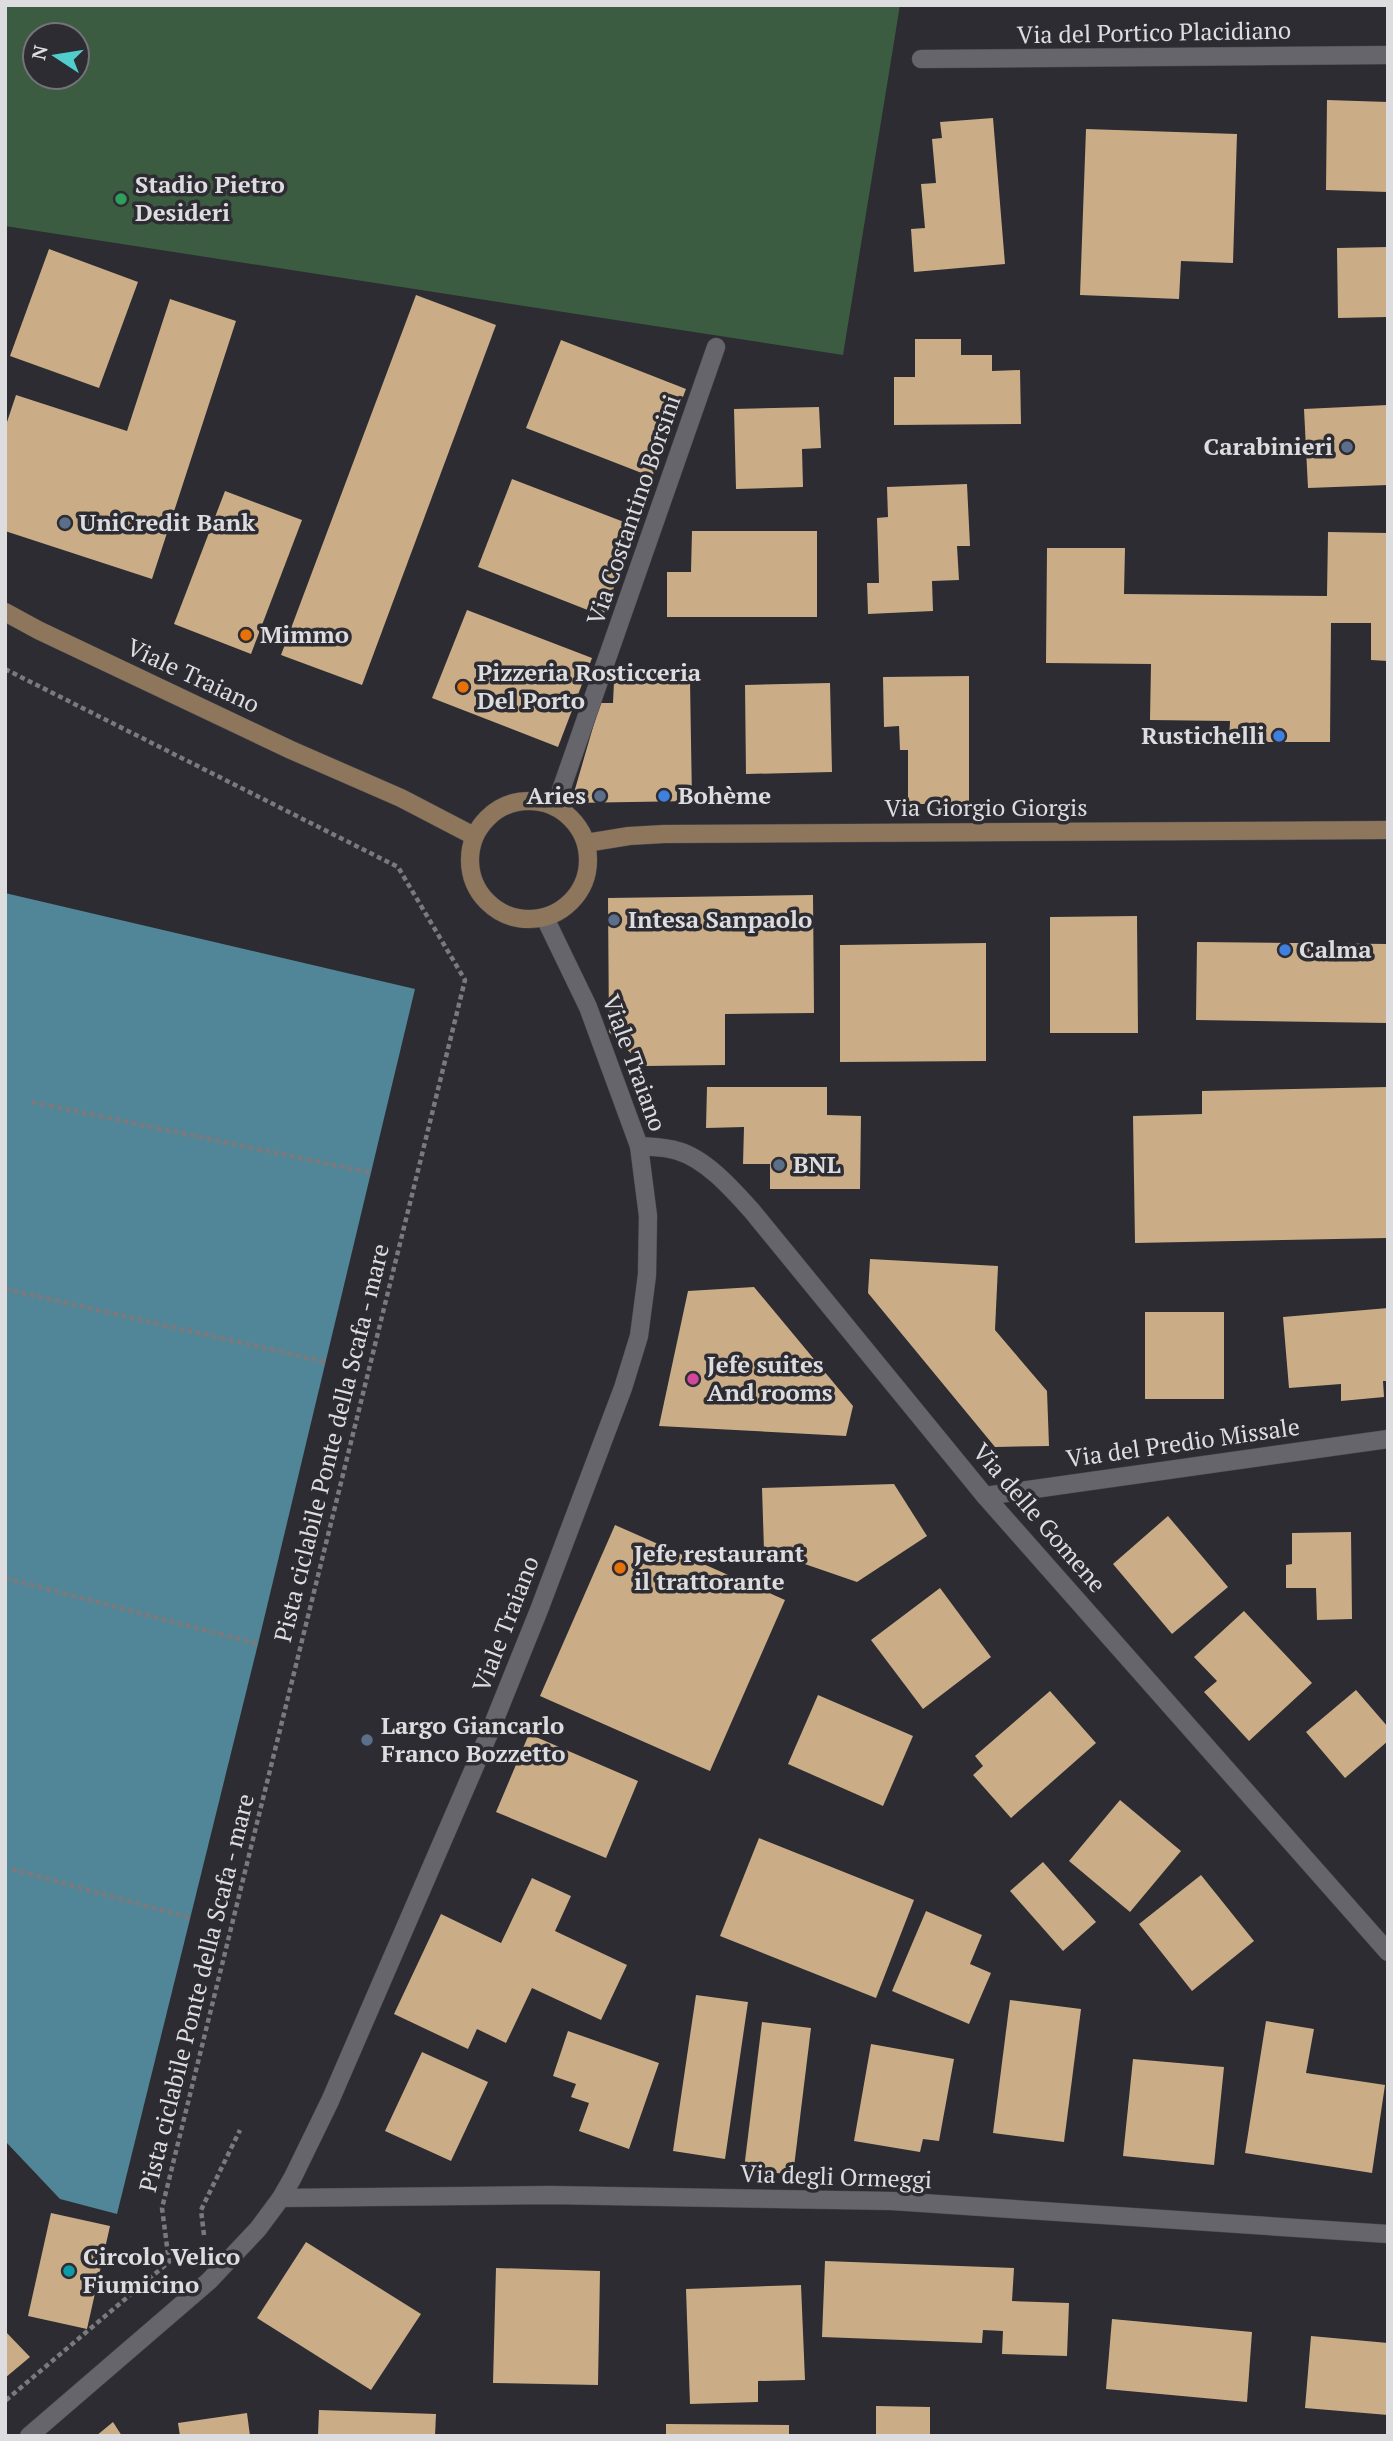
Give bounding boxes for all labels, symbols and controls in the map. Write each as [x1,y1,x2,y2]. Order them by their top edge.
street label: Via del Portico Placidiano [1017,14,1291,50]
north arrow [21,21,91,91]
text: N [25,42,53,62]
place label: Stadio Pietro Desideri [135,168,285,228]
marker: Stadio Pietro Desideri [113,191,129,207]
street label: Via Costantino Borsini [579,390,687,629]
place label: Carabinieri [1204,430,1333,462]
marker: Carabinieri [1339,439,1355,455]
place label: UniCredit Bank [79,506,255,538]
marker: UniCredit Bank [57,515,73,531]
place label: Mimmo [260,618,349,650]
marker: Mimmo [238,627,254,643]
street label: Viale Traiano [122,630,265,720]
place label: Pizzeria Rosticceria Del Porto [477,656,702,716]
marker: Pizzeria Rosticceria Del Porto [455,679,471,695]
place label: Rustichelli [1141,719,1265,751]
marker: Rustichelli [1271,728,1287,744]
place label: Aries [526,779,586,811]
place label: Bohème [678,779,771,811]
marker: Aries [592,788,608,804]
marker: Bohème [656,788,672,804]
street label: Via Giorgio Giorgis [884,791,1088,823]
place label: Intesa Sanpaolo [628,903,812,935]
marker: Intesa Sanpaolo [606,912,622,928]
place label: Calma [1299,933,1372,965]
marker: Calma [1277,942,1293,958]
street label: Viale Traiano [595,990,674,1135]
place label: BNL [793,1148,841,1180]
marker: BNL [771,1157,787,1173]
street label: Pista ciclabile Ponte della Scafa - mare [266,1240,396,1645]
place label: Jefe suites And rooms [707,1348,833,1408]
marker: Jefe suites And rooms [685,1371,701,1387]
street label: Via del Predio Missale [1064,1410,1302,1474]
street label: Via delle Gomene [966,1436,1114,1599]
place label: Jefe restaurant il trattorante [634,1537,805,1597]
street label: Viale Traiano [464,1551,546,1696]
marker: Jefe restaurant il trattorante [612,1560,628,1576]
place label: Largo Giancarlo Franco Bozzetto [381,1709,566,1769]
marker: Largo Giancarlo Franco Bozzetto [359,1732,375,1748]
street label: Pista ciclabile Ponte della Scafa - mare [131,1790,261,2195]
street label: Via degli Ormeggi [739,2157,933,2195]
place label: Circolo Velico Fiumicino [83,2240,240,2300]
marker: Circolo Velico Fiumicino [61,2263,77,2279]

